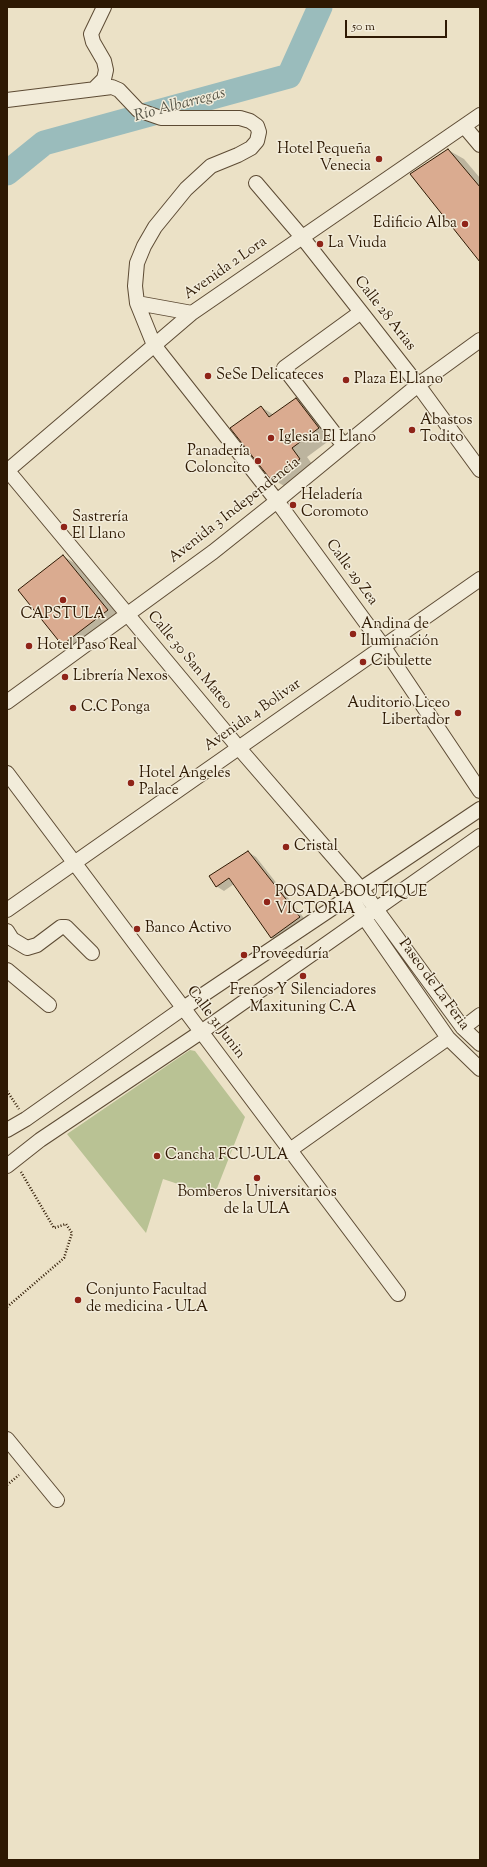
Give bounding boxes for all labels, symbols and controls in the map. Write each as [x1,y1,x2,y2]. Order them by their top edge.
scale bar [347,12,449,38]
text: 50 m [352,18,375,36]
water label: Río Albarregas [132,85,228,127]
place label: Hotel Pequeña Venecia [277,141,371,176]
marker: Hotel Pequeña Venecia [374,154,384,164]
place label: Edificio Alba [373,215,457,233]
marker: Edificio Alba [460,219,470,229]
street label: Avenida 2 Lora [181,234,271,304]
place label: La Viuda [328,235,387,253]
marker: La Viuda [315,239,325,249]
street label: Calle 28 Arias [349,273,419,355]
place label: SeSe Delicateces [216,367,324,385]
marker: SeSe Delicateces [203,371,213,381]
place label: Plaza El Llano [354,371,443,389]
marker: Plaza El Llano [341,375,351,385]
place label: Abastos Todito [420,412,472,447]
marker: Abastos Todito [407,425,417,435]
place label: Iglesia El Llano [279,429,376,447]
marker: Iglesia El Llano [266,433,276,443]
place label: Panadería Coloncito [185,443,250,478]
street label: Avenida 3 Independencia [166,454,304,568]
marker: Panadería Coloncito [253,456,263,466]
place label: Heladería Coromoto [301,487,368,522]
marker: Heladería Coromoto [288,500,298,510]
place label: Sastrería El Llano [72,509,128,544]
marker: Sastrería El Llano [59,522,69,532]
street label: Calle 29 Zea [321,537,381,609]
marker: CAPSTULA [58,595,68,605]
place label: CAPSTULA [20,606,106,624]
street label: Calle 30 San Mateo [143,608,235,714]
place label: Andina de Iluminación [361,616,439,651]
marker: Andina de Iluminación [348,629,358,639]
place label: Hotel Paso Real [37,637,137,655]
marker: Hotel Paso Real [24,641,34,651]
place label: Cibulette [371,653,432,671]
marker: Cibulette [358,657,368,667]
place label: Librería Nexos [73,668,168,686]
marker: Librería Nexos [60,672,70,682]
street label: Avenida 4 Bolivar [201,676,305,756]
place label: Auditorio Liceo Libertador [347,695,450,730]
place label: C.C Ponga [81,699,150,717]
marker: C.C Ponga [68,703,78,713]
marker: Auditorio Liceo Libertador [453,708,463,718]
place label: Hotel Angeles Palace [139,765,230,800]
marker: Hotel Angeles Palace [126,778,136,788]
place label: Cristal [294,838,338,856]
marker: Cristal [281,842,291,852]
place label: POSADA BOUTIQUE VICTORIA [275,884,427,919]
marker: POSADA BOUTIQUE VICTORIA [262,897,272,907]
place label: Banco Activo [145,920,231,938]
marker: Banco Activo [132,924,142,934]
street label: Paseo de La Feria [394,936,472,1034]
place label: Proveeduría [252,946,329,964]
marker: Proveeduría [239,950,249,960]
marker: Frenos Y Silenciadores Maxituning C.A [298,971,308,981]
place label: Frenos Y Silenciadores Maxituning C.A [230,982,376,1017]
street label: Calle 31 Junin [182,983,248,1063]
place label: Cancha FCU-ULA [165,1147,289,1165]
marker: Cancha FCU-ULA [152,1151,162,1161]
marker: Bomberos Universitarios de la ULA [252,1173,262,1183]
place label: Bomberos Universitarios de la ULA [177,1184,337,1219]
place label: Conjunto Facultad de medicina - ULA [86,1282,208,1317]
marker: Conjunto Facultad de medicina - ULA [73,1295,83,1305]

